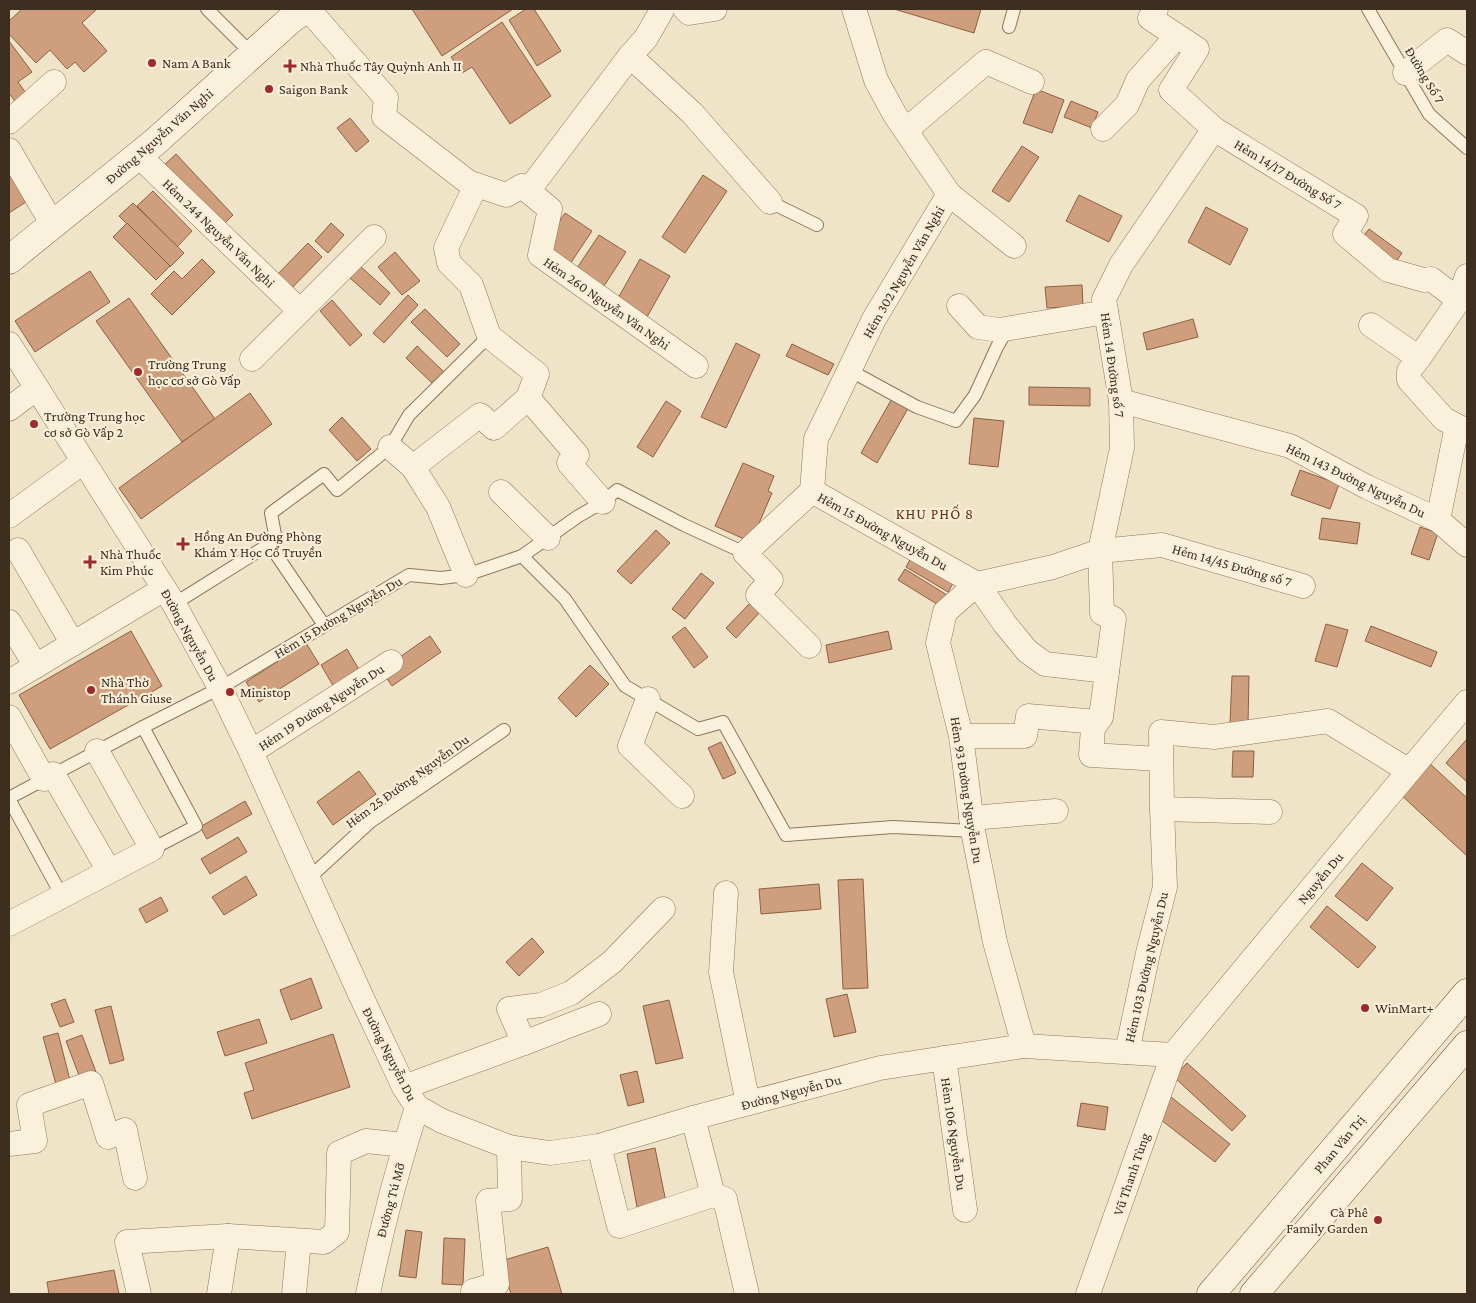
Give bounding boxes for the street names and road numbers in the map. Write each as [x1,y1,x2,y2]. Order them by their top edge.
street label: Đường Số 7 [1402,44,1448,107]
street label: Đường Nguyễn Văn Nghi [102,85,216,187]
street label: Hẻm 14/17 Đường Số 7 [1232,136,1345,213]
street label: Hẻm 244 Nguyễn Văn Nghi [160,175,279,291]
street label: Hẻm 302 Nguyễn Văn Nghi [859,203,948,341]
street label: Hẻm 260 Nguyễn Văn Nghi [541,253,673,353]
street label: Hẻm 14 Đường số 7 [1098,312,1128,419]
street label: Hẻm 143 Đường Nguyễn Du [1284,439,1429,521]
street label: Hẻm 15 Đường Nguyễn Du [815,489,951,574]
street label: Hẻm 14/45 Đường số 7 [1170,540,1294,590]
street label: Hẻm 15 Đường Nguyễn Du [271,572,405,662]
street label: Đường Nguyễn Du [158,586,222,685]
street label: Hẻm 19 Đường Nguyễn Du [255,660,387,754]
street label: Hẻm 93 Đường Nguyễn Du [947,715,987,865]
street label: Hẻm 25 Đường Nguyễn Du [342,731,472,831]
street label: Nguyễn Du [1294,848,1347,907]
street label: Hẻm 103 Đường Nguyễn Du [1121,890,1171,1044]
street label: Đường Nguyễn Du [359,1004,421,1104]
street label: Đường Nguyễn Du [739,1071,843,1113]
street label: Hẻm 106 Nguyễn Du [938,1076,970,1192]
street label: Phan Văn Trị [1310,1111,1368,1176]
street label: Vũ Thanh Tùng [1109,1130,1153,1217]
street label: Đường Tú Mỡ [372,1161,408,1239]

